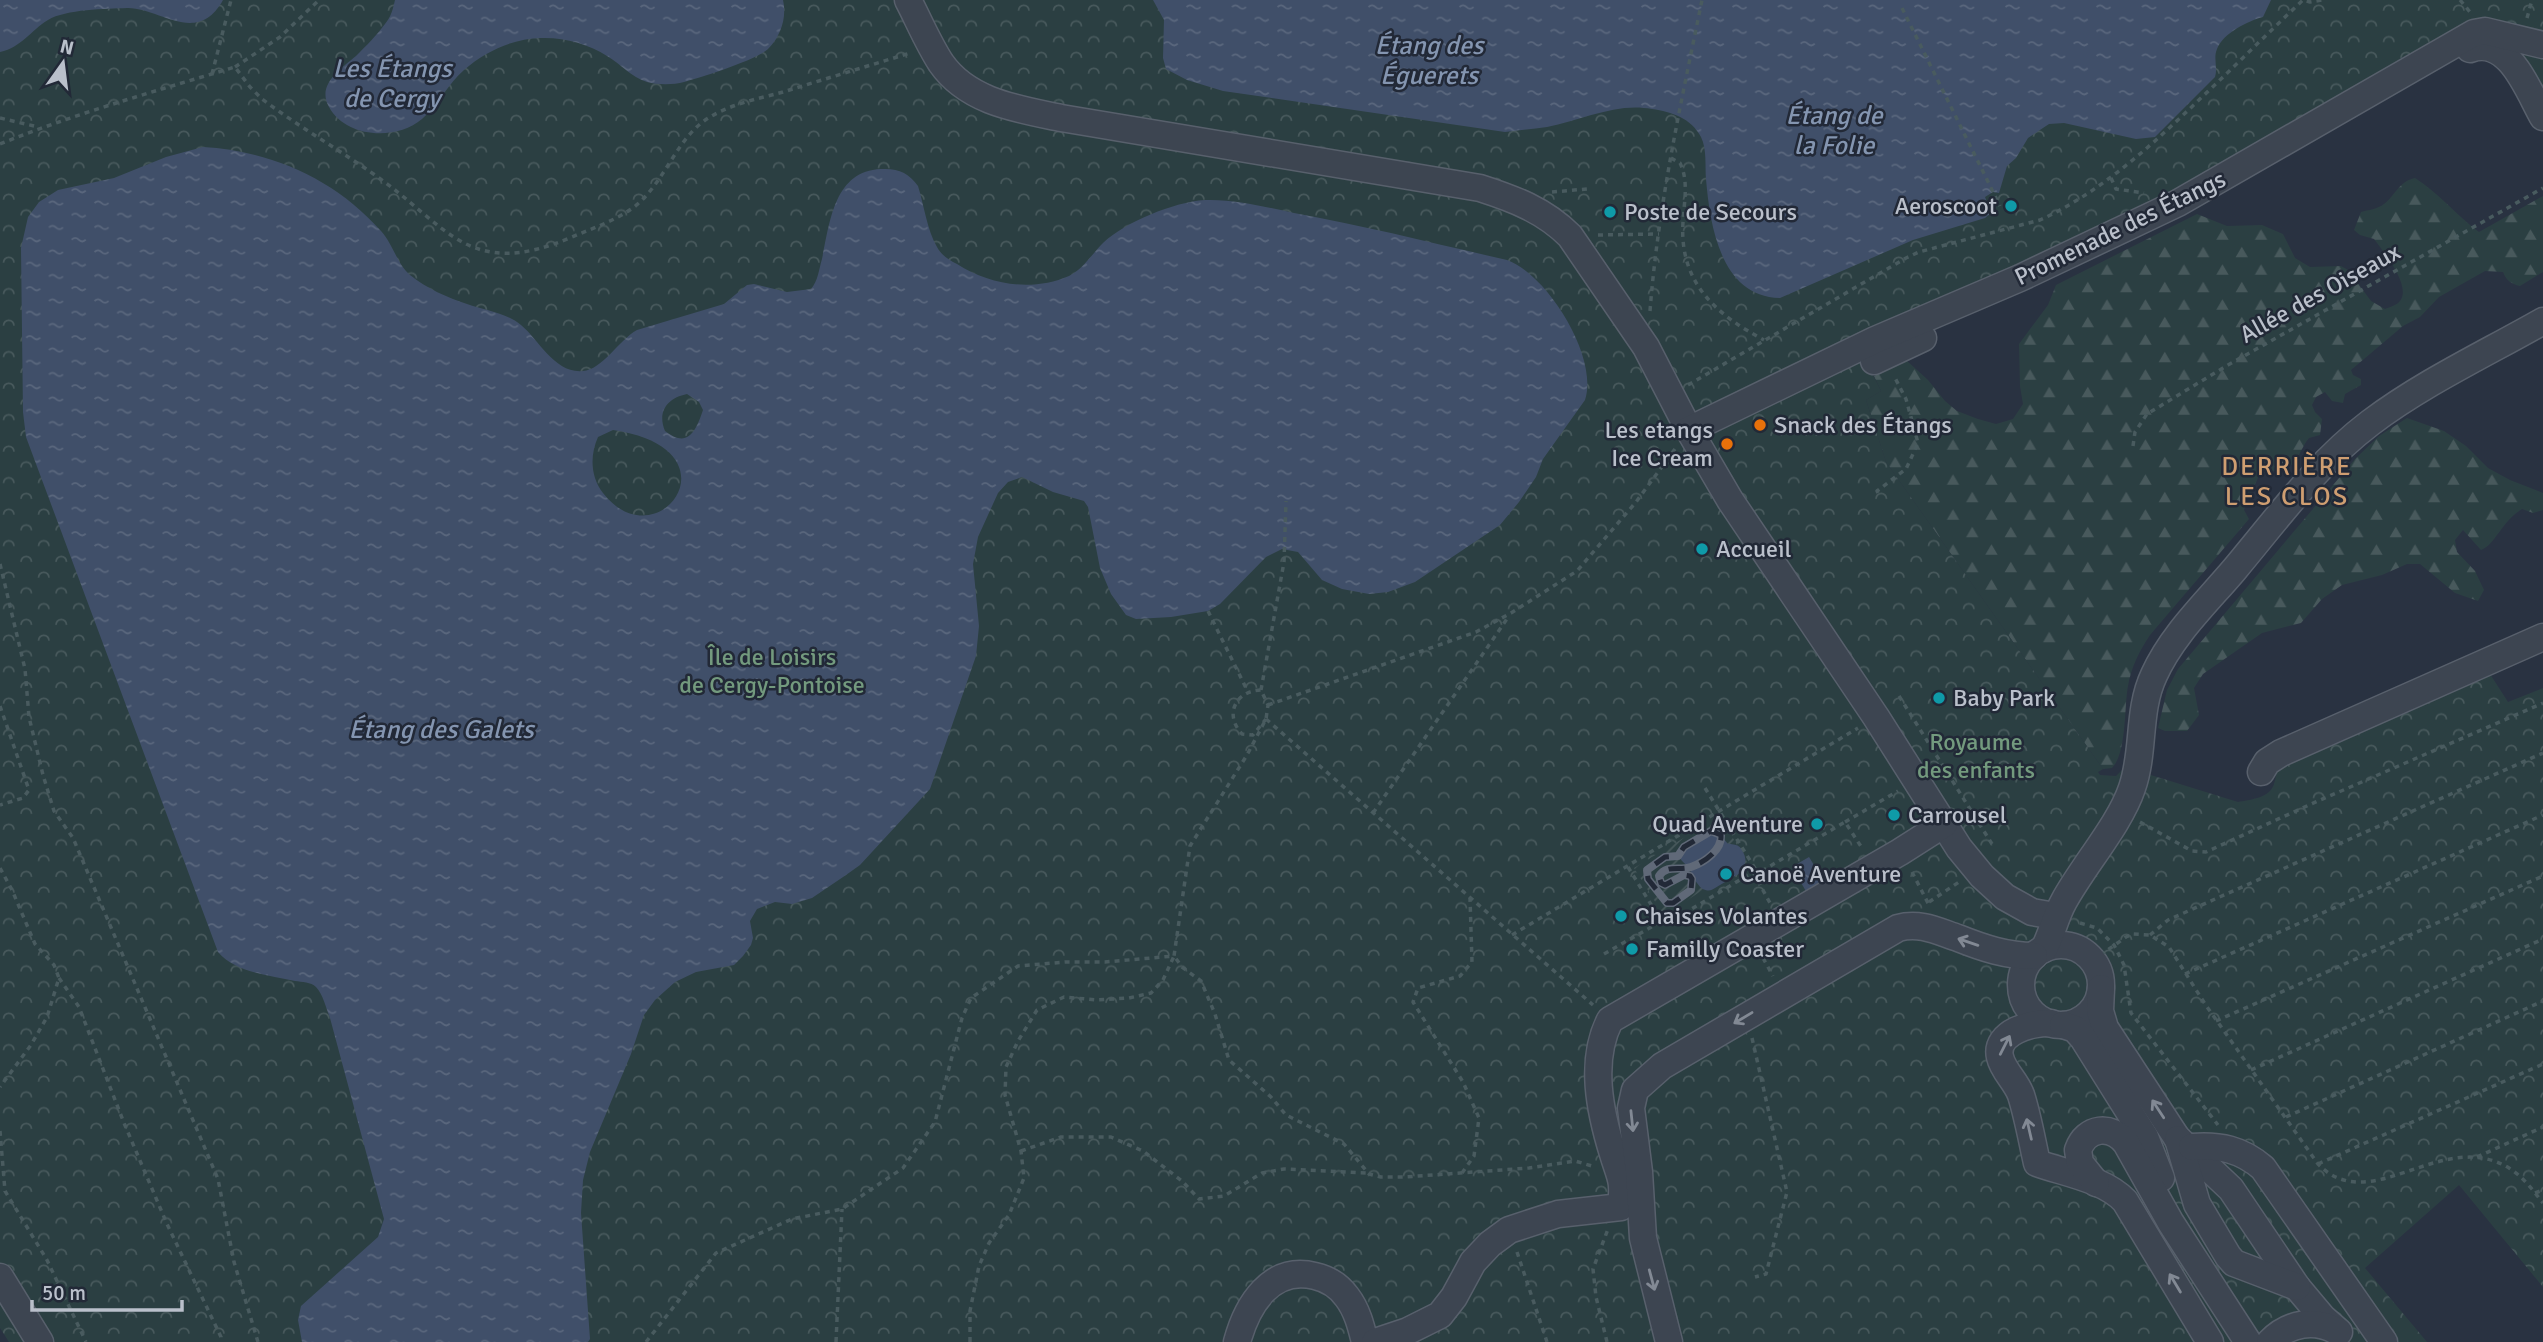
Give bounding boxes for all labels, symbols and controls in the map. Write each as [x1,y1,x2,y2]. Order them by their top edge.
north arrow [28,28,98,98]
water label: Étang des Éguerets [1375,30,1486,92]
text: N [58,34,76,61]
water label: Les Étangs de Cergy [332,53,454,115]
water label: Étang de la Folie [1785,100,1885,162]
street label: Promenade des Étangs [2010,164,2230,292]
place label: Aeroscoot [1895,191,1997,221]
place label: Poste de Secours [1624,197,1797,227]
marker: Aeroscoot [2003,198,2019,214]
marker: Poste de Secours [1602,204,1618,220]
street label: Allée des Oiseaux [2234,236,2406,350]
place label: Snack des Étangs [1774,410,1952,440]
place label: Les etangs Ice Cream [1604,415,1713,473]
marker: Snack des Étangs [1752,417,1768,433]
marker: Les etangs Ice Cream [1719,436,1735,452]
district label: DERRIÈRE LES CLOS [2221,451,2353,513]
place label: Accueil [1716,534,1792,564]
marker: Accueil [1694,541,1710,557]
park label: Île de Loisirs de Cergy-Pontoise [679,642,865,700]
place label: Baby Park [1953,683,2055,713]
marker: Baby Park [1931,690,1947,706]
water label: Étang des Galets [348,714,536,746]
park label: Royaume des enfants [1917,727,2035,785]
place label: Carrousel [1908,800,2007,830]
marker: Carrousel [1886,807,1902,823]
place label: Quad Aventure [1652,809,1803,839]
marker: Quad Aventure [1809,816,1825,832]
place label: Canoë Aventure [1740,859,1901,889]
marker: Canoë Aventure [1718,866,1734,882]
place label: Chaises Volantes [1635,901,1808,931]
marker: Chaises Volantes [1613,908,1629,924]
place label: Familly Coaster [1646,934,1804,964]
one-way arrow [1957,935,1979,948]
marker: Familly Coaster [1624,941,1640,957]
one-way arrow [1733,1011,1753,1025]
one-way arrow [1998,1036,2012,1056]
one-way arrow [2151,1100,2166,1119]
one-way arrow [1626,1109,1639,1132]
one-way arrow [2022,1118,2035,1141]
scale bar [32,1268,182,1312]
one-way arrow [1647,1269,1660,1291]
one-way arrow [2168,1274,2182,1294]
text: 50 m [42,1280,86,1306]

